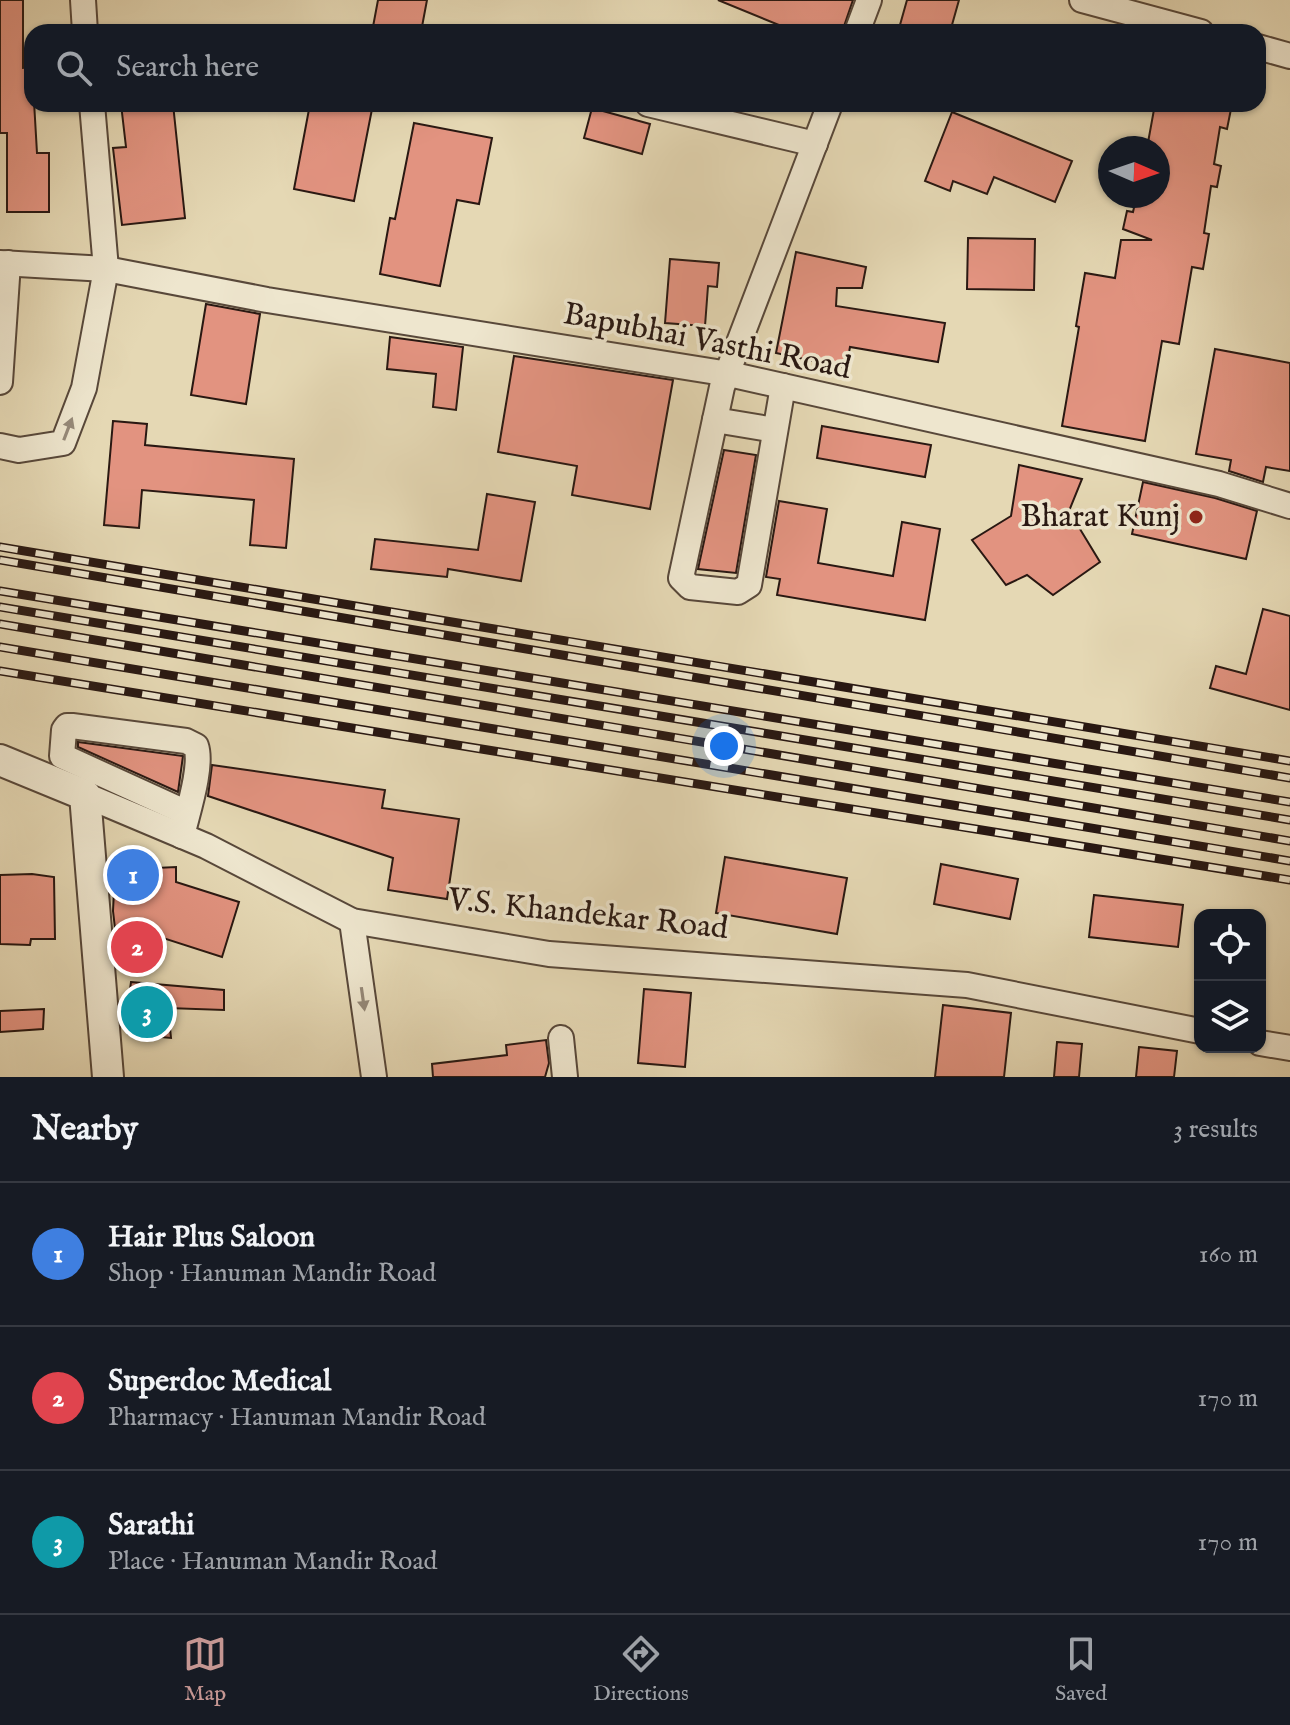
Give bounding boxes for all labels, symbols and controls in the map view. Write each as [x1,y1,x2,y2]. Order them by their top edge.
search box [24,24,1266,112]
icon: search [52,46,96,90]
text: Search here [116,49,259,87]
north arrow [1098,136,1170,208]
street label: Bapubhai Vasthi Road [560,294,855,390]
one-way arrow [62,417,75,441]
place label: Bharat Kunj [1020,497,1180,538]
marker: Bharat Kunj [1187,508,1205,526]
your location [704,726,744,766]
pin: 1 [107,845,159,905]
street label: V.S. Khandekar Road [445,880,731,950]
map controls [1194,909,1266,1053]
button: locate [1194,909,1266,981]
pin: 2 [111,917,163,977]
button: layers [1194,981,1266,1053]
pin: 3 [121,982,173,1042]
one-way arrow [357,987,370,1012]
text: Nearby [32,1108,138,1151]
text: 3 results [1173,1113,1258,1146]
text: Hair Plus Saloon [108,1219,315,1257]
text: 1 [53,1238,63,1271]
text: 160 m [1199,1238,1258,1271]
text: Shop · Hanuman Mandir Road [108,1257,436,1290]
text: Superdoc Medical [108,1363,331,1401]
text: 2 [52,1382,64,1415]
text: 170 m [1198,1382,1258,1415]
text: Pharmacy · Hanuman Mandir Road [108,1401,486,1434]
text: Sarathi [108,1507,195,1545]
text: 3 [53,1526,63,1559]
text: 170 m [1198,1526,1258,1559]
text: Place · Hanuman Mandir Road [108,1545,437,1578]
tab: Map [183,1632,227,1708]
tab: Directions [593,1632,689,1708]
tab: Saved [1055,1632,1107,1708]

